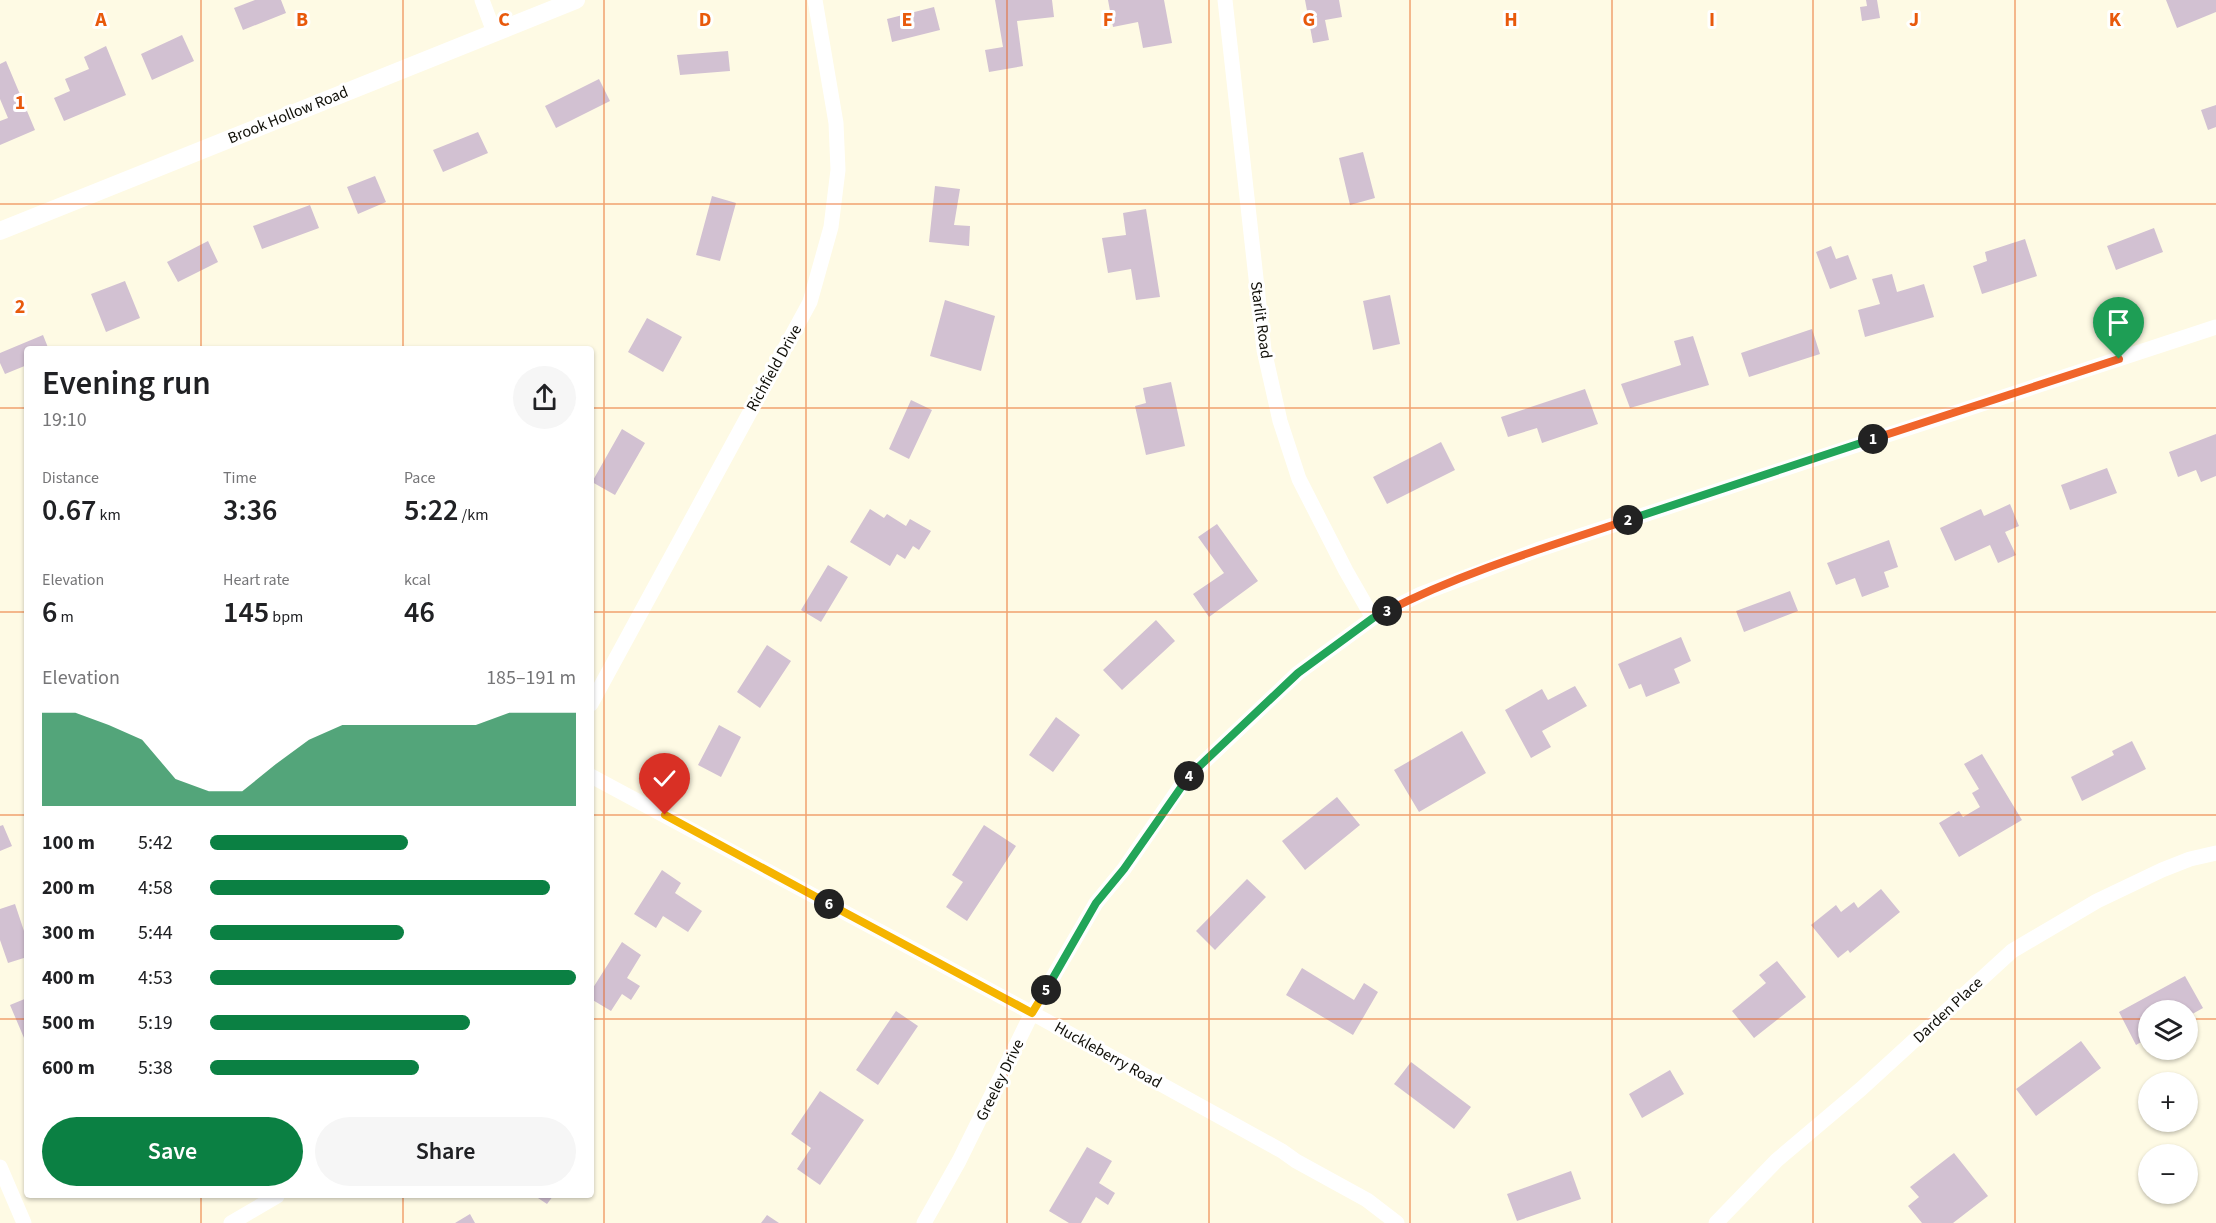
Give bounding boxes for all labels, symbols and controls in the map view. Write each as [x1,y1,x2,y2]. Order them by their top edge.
text: A [94,6,107,34]
text: B [296,6,308,34]
text: C [498,6,510,34]
text: D [699,6,711,34]
text: E [902,6,912,34]
text: F [1103,6,1113,34]
text: G [1303,6,1315,34]
text: H [1504,6,1518,34]
text: I [1709,6,1715,34]
text: J [1909,6,1919,34]
text: K [2109,6,2122,34]
street label: Brook Hollow Road [224,81,352,149]
text: 1 [15,89,25,117]
street label: Starlit Road [1245,280,1277,360]
text: 2 [15,293,25,321]
pin [2093,297,2144,359]
icon: arrive [2102,306,2135,339]
street label: Richfield Drive [741,320,807,415]
text: Evening run [42,360,211,407]
button: share [513,366,576,429]
text: 19:10 [42,406,87,434]
pin: 1 [1858,424,1888,454]
text: 1 [1869,428,1877,450]
text: Distance [42,467,99,489]
text: Time [223,467,257,489]
text: Pace [404,467,435,489]
text: 0.67 [42,489,96,532]
text: 3:36 [223,489,277,532]
text: 5:22 [404,489,458,532]
text: km [96,504,121,526]
text: /km [458,504,488,526]
pin: 2 [1613,505,1643,535]
text: 2 [1624,509,1632,531]
text: Elevation [42,569,104,591]
text: Heart rate [223,569,290,591]
text: kcal [404,569,431,591]
text: 6 [42,591,57,634]
text: 145 [223,591,269,634]
text: 46 [404,591,435,634]
pin: 3 [1372,596,1402,626]
text: 3 [1383,600,1391,622]
text: m [57,606,74,628]
text: bpm [269,606,303,628]
text: Elevation [42,664,120,692]
text: 185–191 m [486,664,576,692]
pin [639,753,690,815]
pin: 4 [1174,761,1204,791]
icon: check [648,762,681,795]
text: 4 [1185,765,1193,787]
text: 100 m [42,829,95,857]
text: 5:42 [138,829,173,857]
text: 200 m [42,874,95,902]
text: 4:58 [138,874,173,902]
pin: 6 [814,889,844,919]
text: 6 [825,893,833,915]
text: 300 m [42,919,95,947]
text: 5:44 [138,919,173,947]
text: 400 m [42,964,95,992]
text: 4:53 [138,964,173,992]
street label: Darden Place [1908,972,1988,1048]
pin: 5 [1031,975,1061,1005]
text: 5 [1042,979,1050,1001]
map controls [2138,1000,2198,1204]
button: layers [2138,1000,2198,1060]
text: 500 m [42,1009,95,1037]
text: 5:19 [138,1009,173,1037]
street label: Huckleberry Road [1050,1016,1166,1094]
street label: Greeley Drive [971,1035,1029,1125]
text: 600 m [42,1054,95,1082]
text: 5:38 [138,1054,173,1082]
button: + [2138,1072,2198,1132]
button: Save [42,1117,303,1186]
button: Share [315,1117,576,1186]
button: − [2138,1144,2198,1204]

